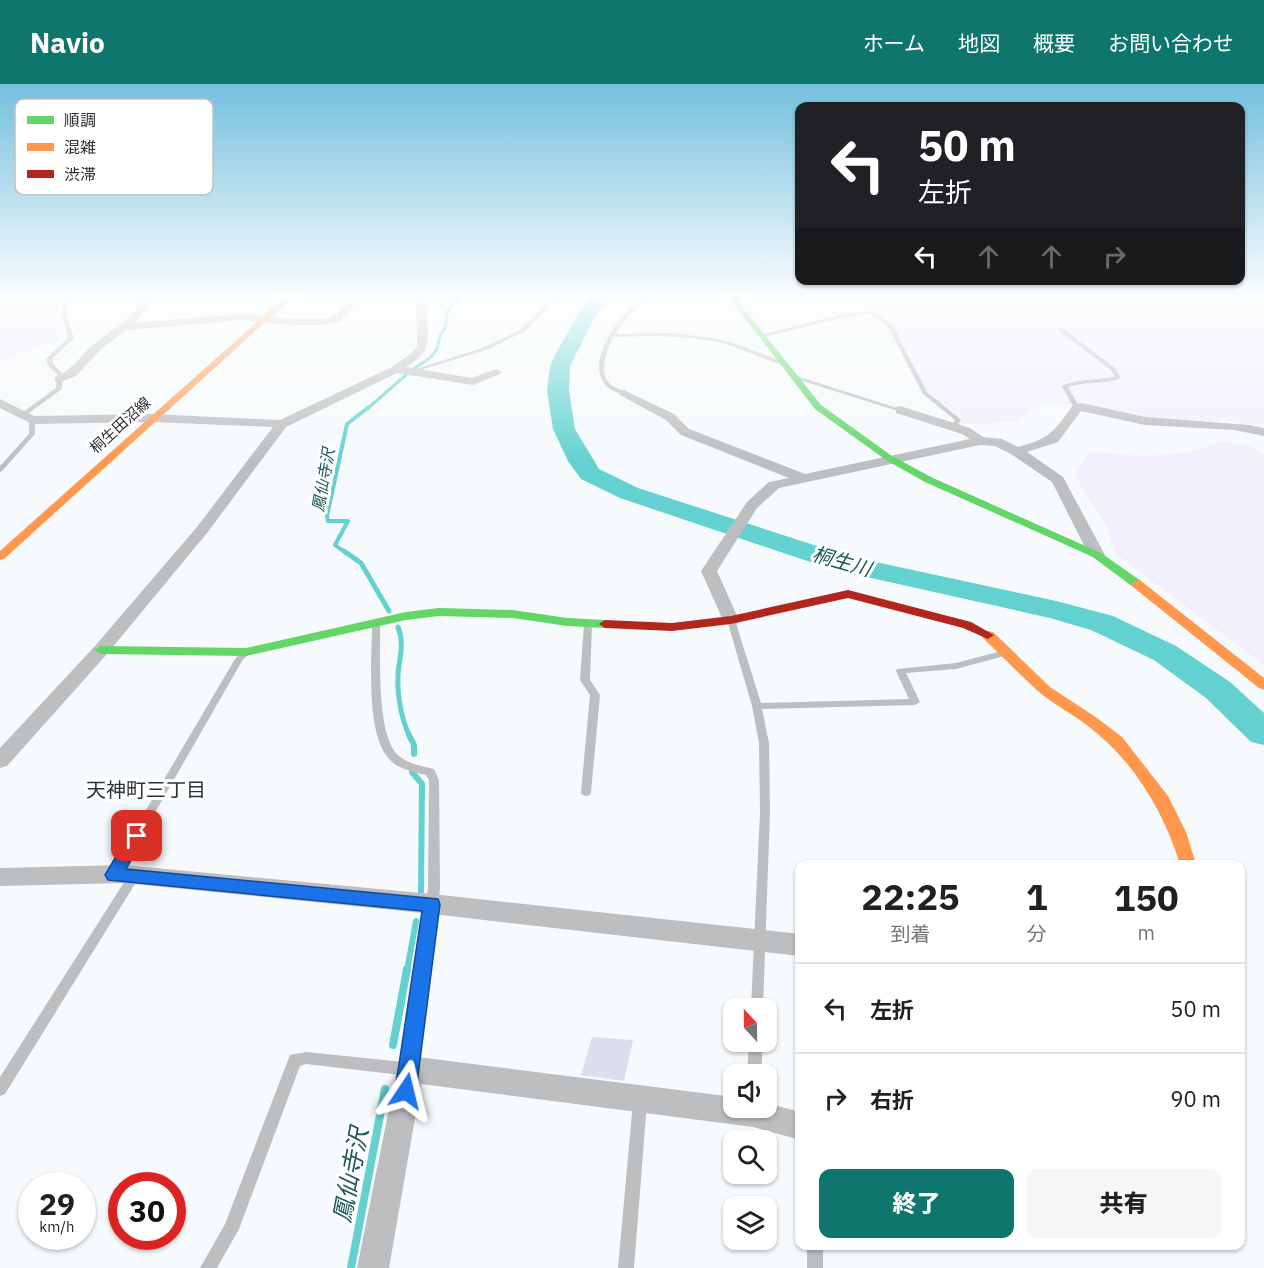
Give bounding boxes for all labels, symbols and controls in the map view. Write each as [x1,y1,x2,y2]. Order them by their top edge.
text: Navio [30,24,105,61]
text: ホーム [863,29,925,57]
text: 地図 [958,29,1000,57]
text: 概要 [1033,29,1075,57]
text: お問い合わせ [1108,29,1234,57]
legend [15,99,213,195]
text: 順調 [64,110,96,130]
text: 50 m [918,118,1016,173]
icon: left [819,126,897,204]
text: 混雑 [64,137,96,157]
text: 渋滞 [64,164,96,184]
text: 左折 [918,174,972,209]
icon: left [909,240,942,273]
icon: ahead [972,240,1005,273]
icon: ahead [1035,240,1068,273]
icon: right [1098,240,1131,273]
street label: 桐生田沼線 [86,393,154,457]
water label: 鳳仙寺沢 [308,445,339,513]
water label: 桐生川 [809,540,876,583]
district label: 天神町三丁目 [86,776,206,803]
pin [111,810,162,861]
icon: arrive [120,819,153,852]
text: 22:25 [861,873,960,920]
text: 1 [1026,873,1048,920]
text: 150 [1114,874,1179,921]
text: m [1138,919,1155,946]
text: 到着 [890,920,930,947]
text: 分 [1027,920,1047,947]
icon: left [819,992,852,1025]
text: 50 m [1170,994,1221,1023]
text: 左折 [870,995,914,1024]
north arrow [723,998,777,1052]
map controls [723,998,777,1250]
position arrow [374,1059,438,1123]
button: sound [723,1064,777,1118]
icon: right [819,1082,852,1115]
text: 90 m [1170,1084,1221,1113]
text: 右折 [870,1085,914,1114]
water label: 鳳仙寺沢 [325,1122,375,1225]
button: search [723,1130,777,1184]
button: 終了 [819,1169,1014,1238]
button: 共有 [1026,1169,1221,1238]
speed limit sign: 30 [108,1172,186,1250]
text: 29 [39,1184,75,1223]
button: layers [723,1196,777,1250]
text: km/h [39,1217,75,1236]

